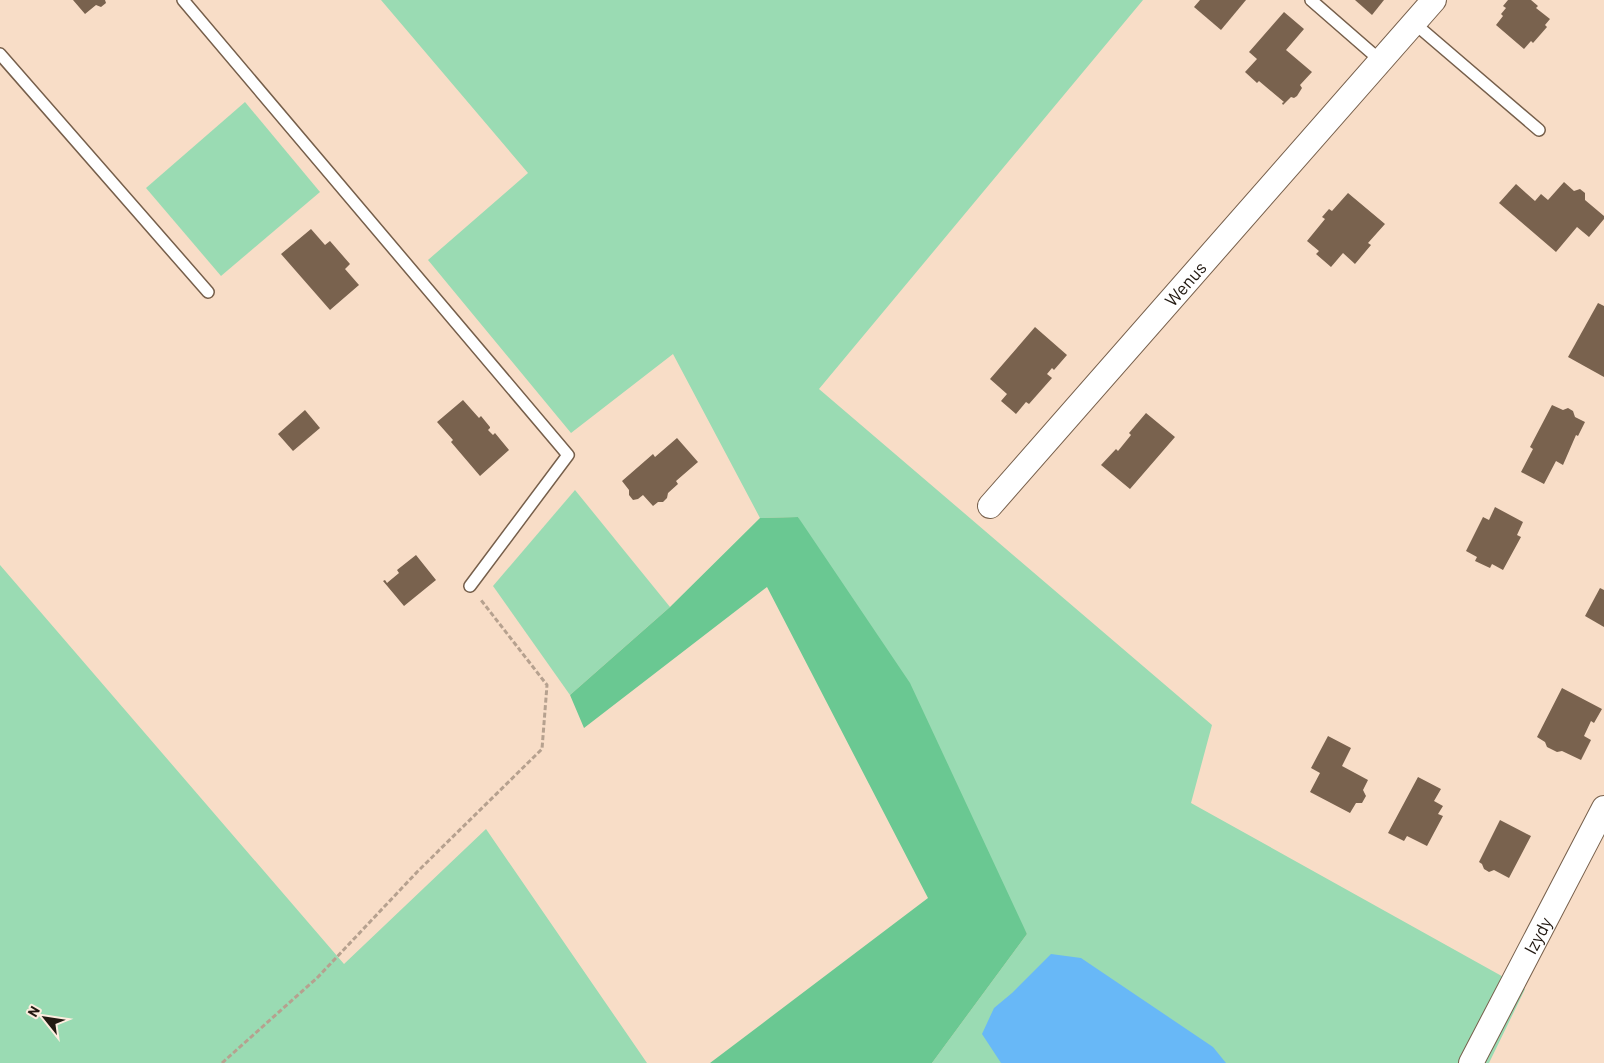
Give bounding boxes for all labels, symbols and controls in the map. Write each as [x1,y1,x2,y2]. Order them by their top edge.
street label: Wenus [1160,256,1211,311]
street label: Izydy [1519,913,1556,958]
north arrow [20,993,70,1043]
text: N [24,1003,43,1020]

